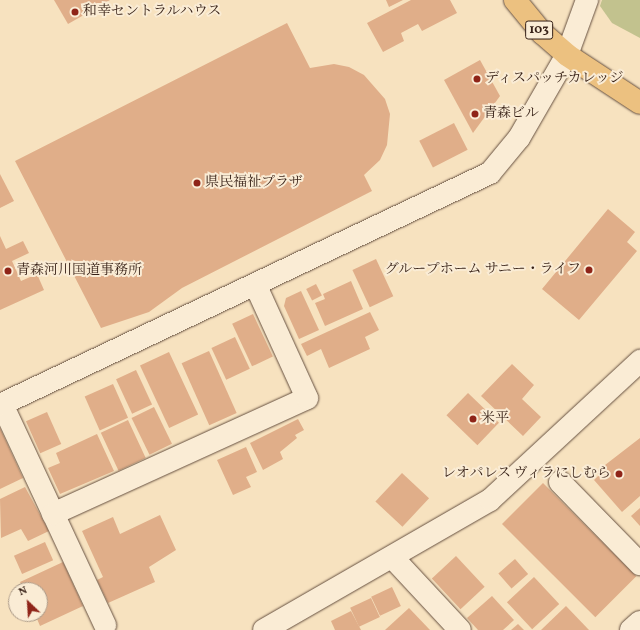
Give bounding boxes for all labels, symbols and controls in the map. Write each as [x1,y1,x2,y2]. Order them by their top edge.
place label: 和幸セントラルハウス [83,4,223,20]
marker: 和幸セントラルハウス [70,7,80,17]
road number: 103 [525,19,553,41]
place label: ディスパッチカレッジ [485,71,625,87]
marker: ディスパッチカレッジ [472,74,482,84]
place label: 青森ビル [483,106,539,122]
marker: 青森ビル [470,109,480,119]
place label: 県民福祉プラザ [205,175,303,191]
marker: 県民福祉プラザ [192,178,202,188]
place label: グループホーム サニー・ライフ [382,262,581,278]
place label: 青森河川国道事務所 [16,263,142,279]
marker: グループホーム サニー・ライフ [584,265,594,275]
marker: 青森河川国道事務所 [3,266,13,276]
place label: 米平 [481,411,509,427]
marker: 米平 [468,414,478,424]
place label: レオパレス ヴィラにしむら [440,466,611,482]
marker: レオパレス ヴィラにしむら [614,469,624,479]
north arrow [8,582,48,622]
text: N [16,583,30,600]

